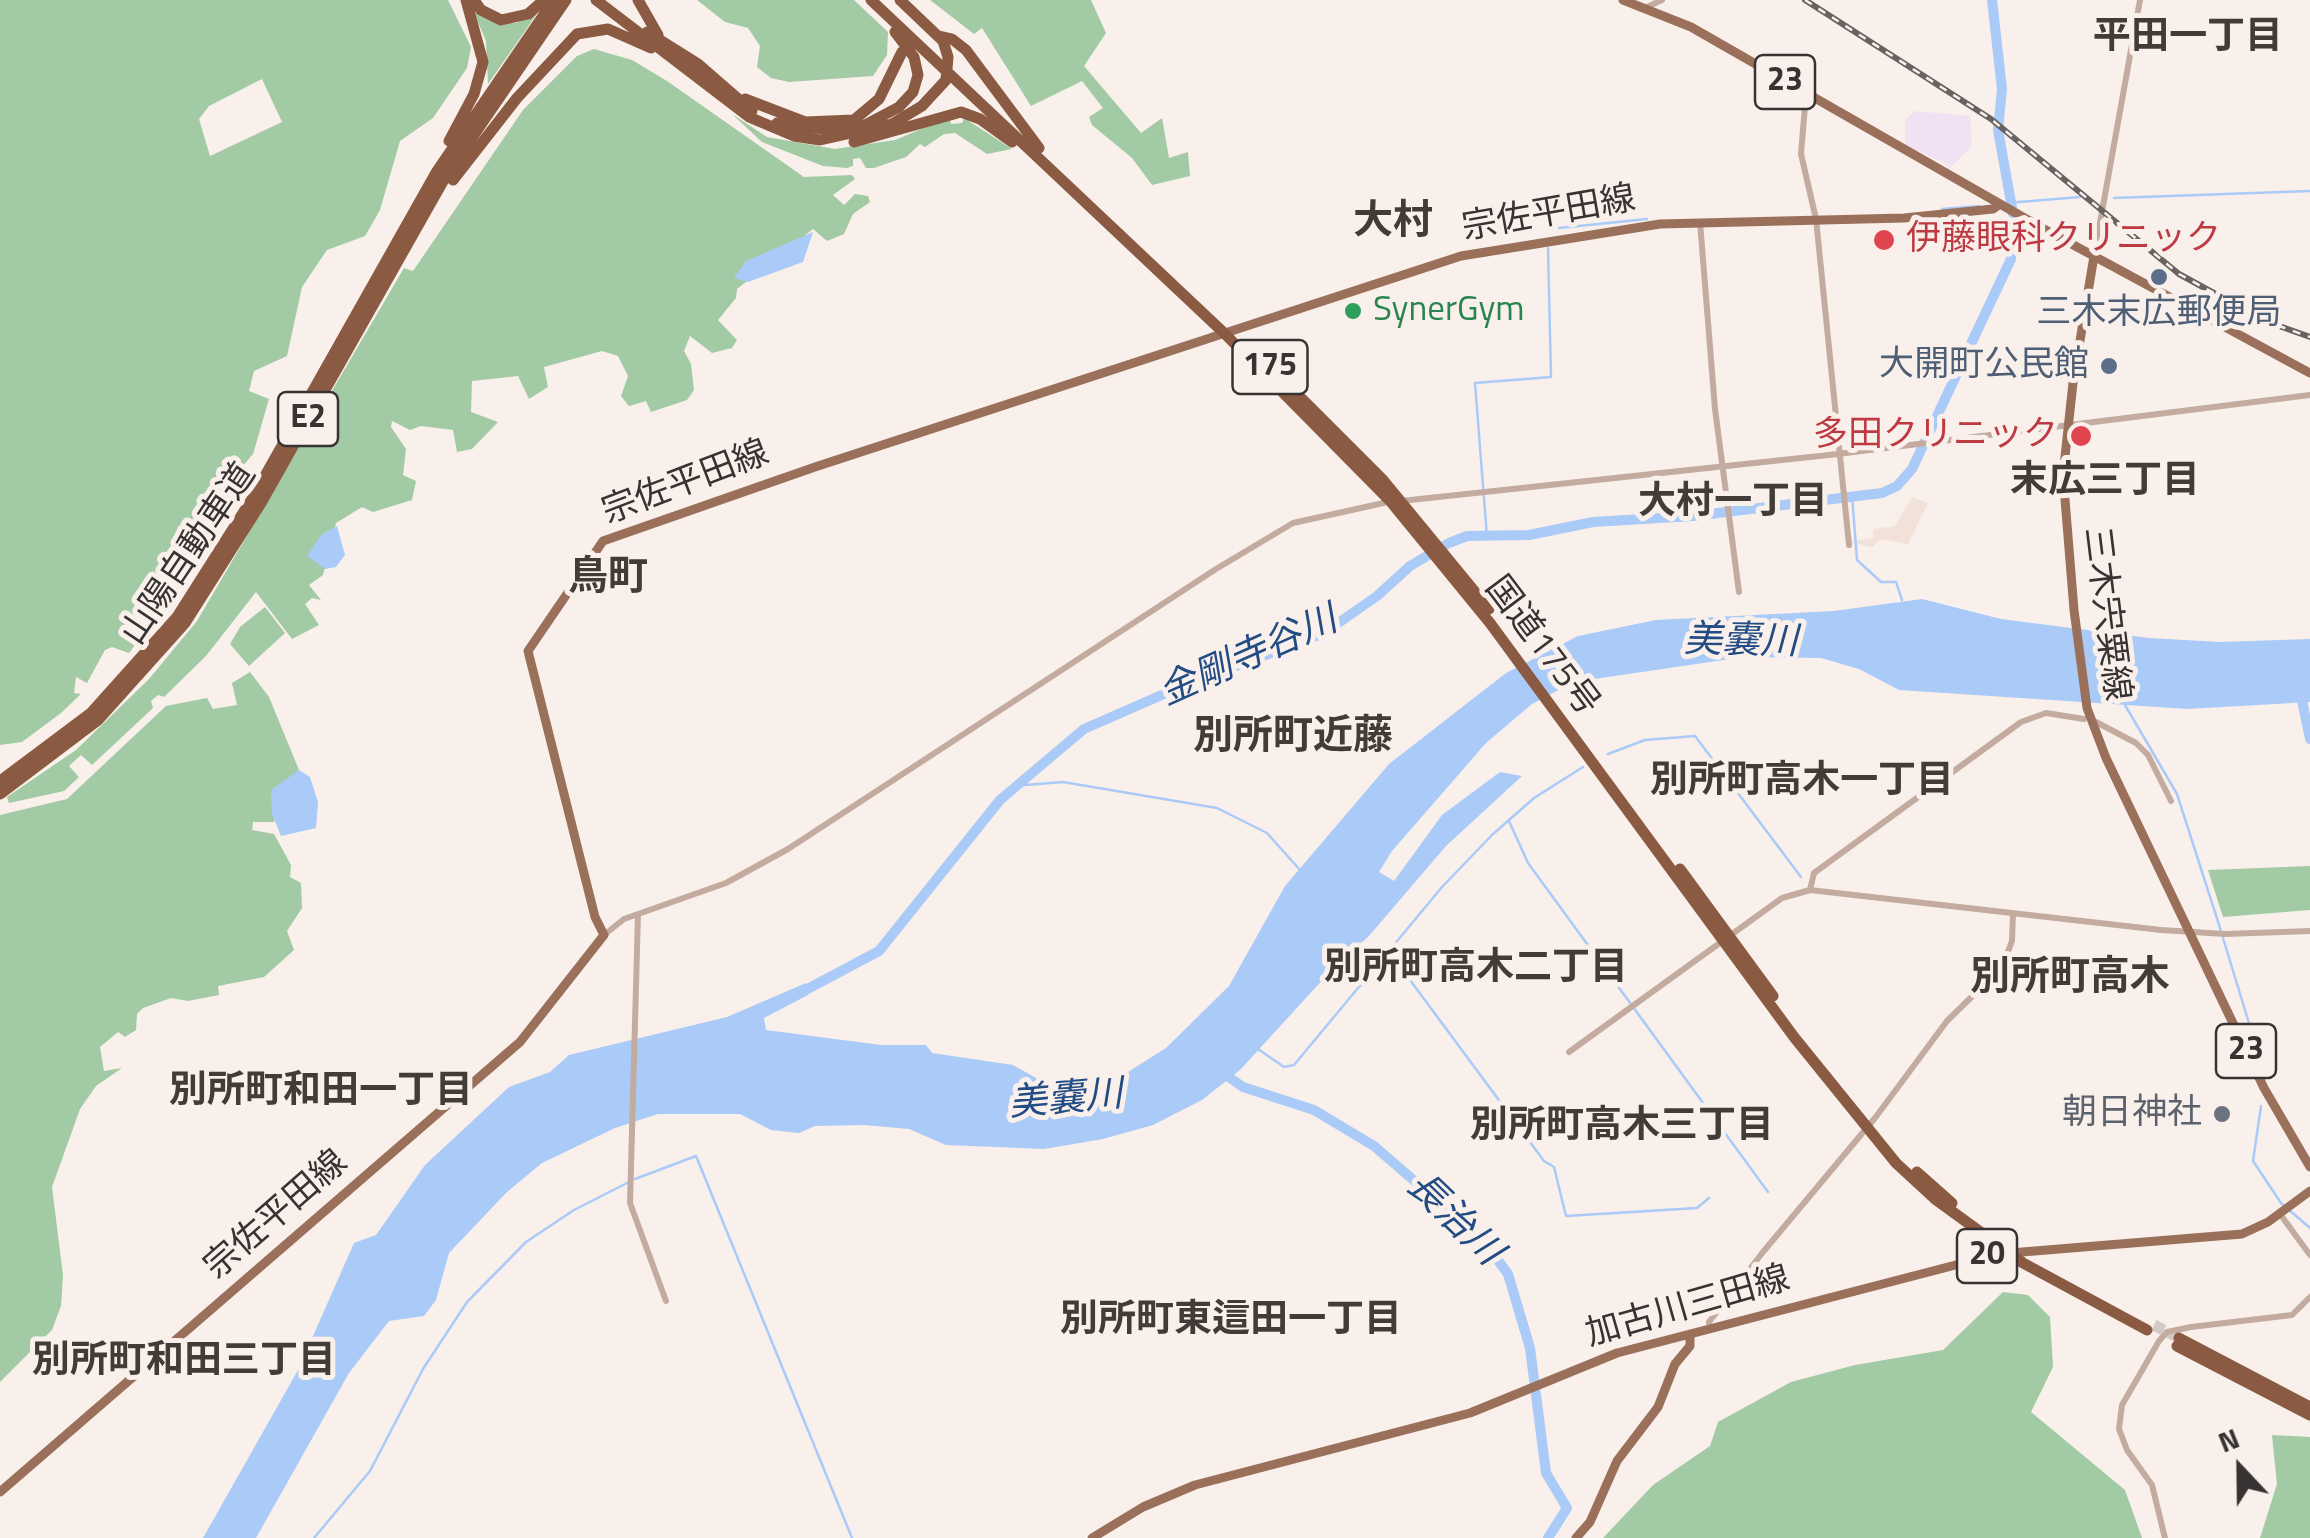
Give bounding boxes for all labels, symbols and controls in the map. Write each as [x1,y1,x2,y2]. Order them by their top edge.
district label: 平田一丁目 [2093,16,2283,62]
road number: 23 [1755,55,1815,109]
street label: 宗佐平田線 [1459,179,1639,251]
district label: 大村 [1353,199,1433,247]
place label: 伊藤眼科クリニック [1906,219,2221,261]
marker: 伊藤眼科クリニック [1871,227,1897,253]
marker: 三木末広郵便局 [2148,266,2170,288]
place label: SynerGym [1373,290,1525,332]
place label: 三木末広郵便局 [2037,293,2281,335]
marker: SynerGym [1342,300,1364,322]
road number: 175 [1232,340,1308,394]
place label: 大開町公民館 [1879,345,2089,387]
marker: 大開町公民館 [2098,355,2120,377]
road number: E2 [278,392,338,446]
place label: 多田クリニック [1813,415,2058,457]
marker: 多田クリニック [2068,423,2094,449]
street label: 宗佐平田線 [597,433,775,535]
street label: 山陽自動車道 [114,456,266,654]
district label: 末広三丁目 [2010,460,2200,506]
district label: 大村一丁目 [1638,481,1828,527]
street label: 三木宍粟線 [2073,525,2137,703]
district label: 鳥町 [568,555,648,603]
street label: 国道175号 [1475,569,1607,725]
water label: 金剛寺谷川 [1153,599,1345,717]
water label: 美嚢川 [1684,619,1798,667]
district label: 別所町近藤 [1193,714,1393,762]
district label: 別所町高木一丁目 [1650,760,1954,806]
district label: 別所町高木二丁目 [1324,947,1628,993]
district label: 別所町高木 [1970,955,2170,1003]
road number: 23 [2216,1024,2276,1078]
district label: 別所町和田一丁目 [169,1070,473,1116]
water label: 美嚢川 [1007,1073,1125,1129]
place label: 朝日神社 [2062,1093,2202,1135]
marker: 朝日神社 [2211,1103,2233,1125]
district label: 別所町高木三丁目 [1470,1105,1774,1151]
street label: 宗佐平田線 [197,1143,357,1289]
water label: 長治川 [1396,1164,1510,1276]
road number: 20 [1957,1229,2017,1283]
street label: 加古川三田線 [1581,1259,1795,1357]
district label: 別所町東這田一丁目 [1060,1299,1402,1345]
district label: 別所町和田三丁目 [32,1340,336,1386]
text: N [2212,1416,2246,1463]
north arrow [2190,1418,2290,1518]

